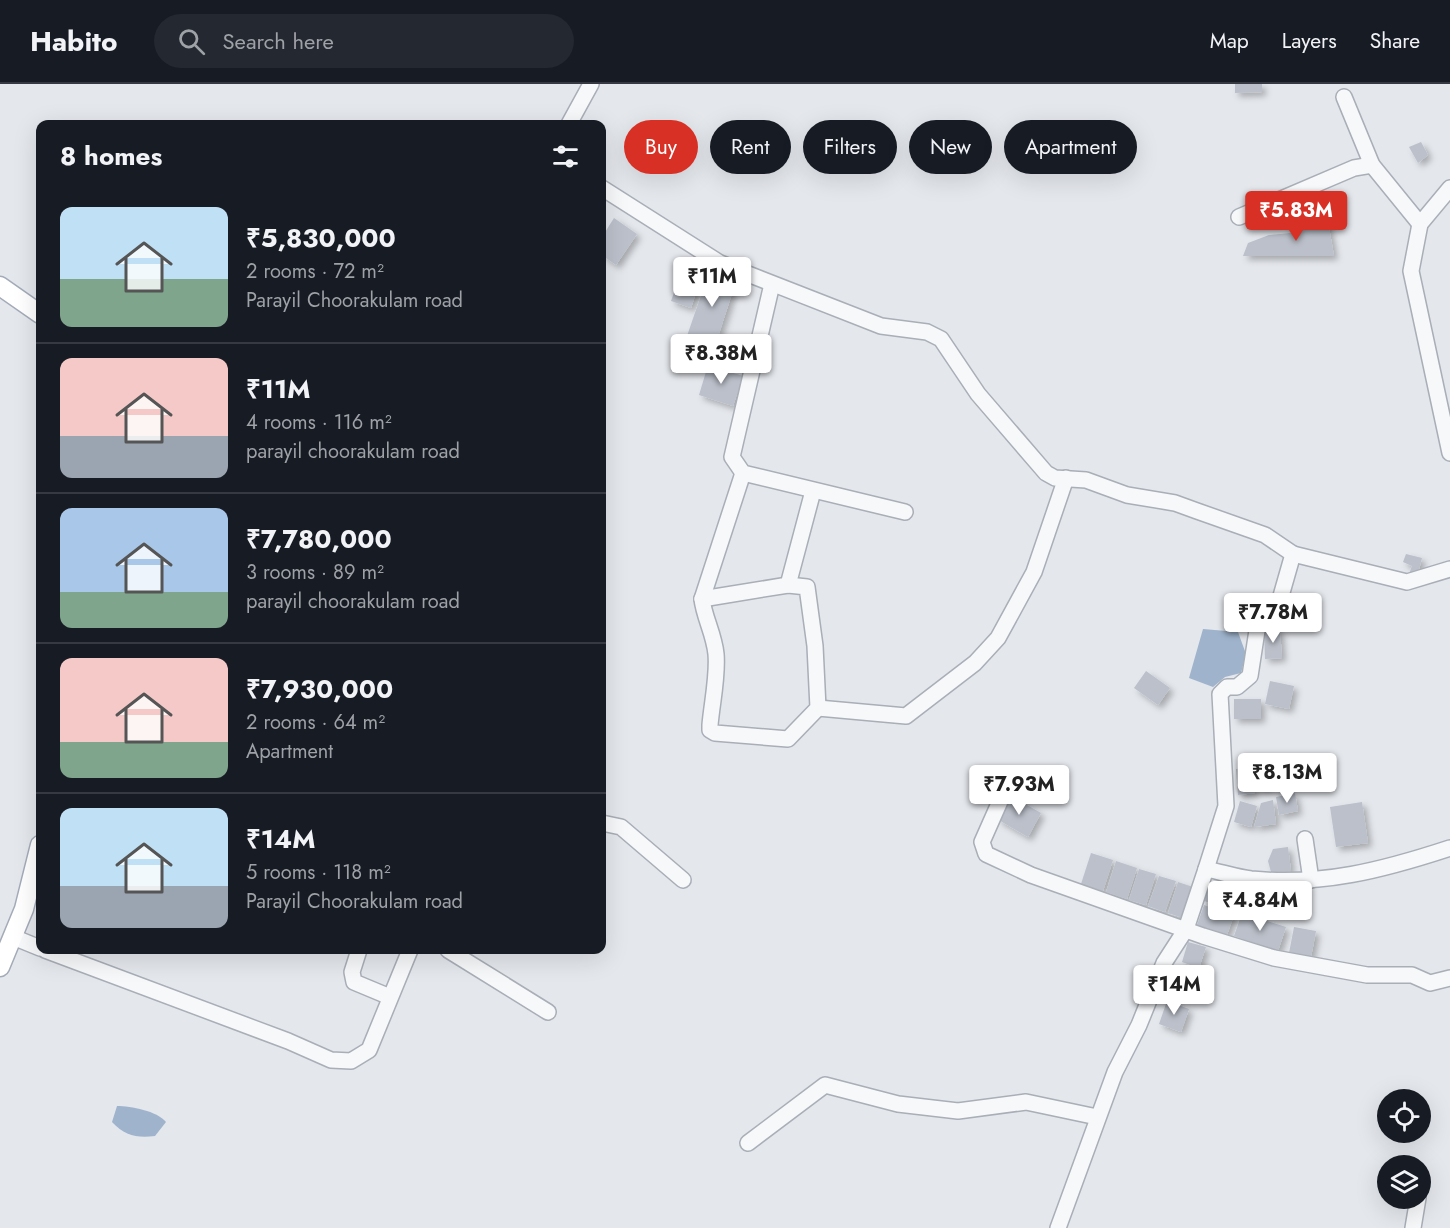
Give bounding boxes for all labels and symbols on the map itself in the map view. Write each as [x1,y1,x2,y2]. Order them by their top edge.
pin: ₹5.83M [1247,191,1345,242]
pin: ₹11M [676,257,748,308]
pin: ₹8.38M [672,334,770,385]
pin: ₹7.78M [1224,593,1322,644]
pin: ₹8.13M [1238,753,1336,804]
pin: ₹7.93M [970,765,1068,816]
pin: ₹4.84M [1211,881,1309,932]
pin: ₹14M [1138,965,1210,1016]

